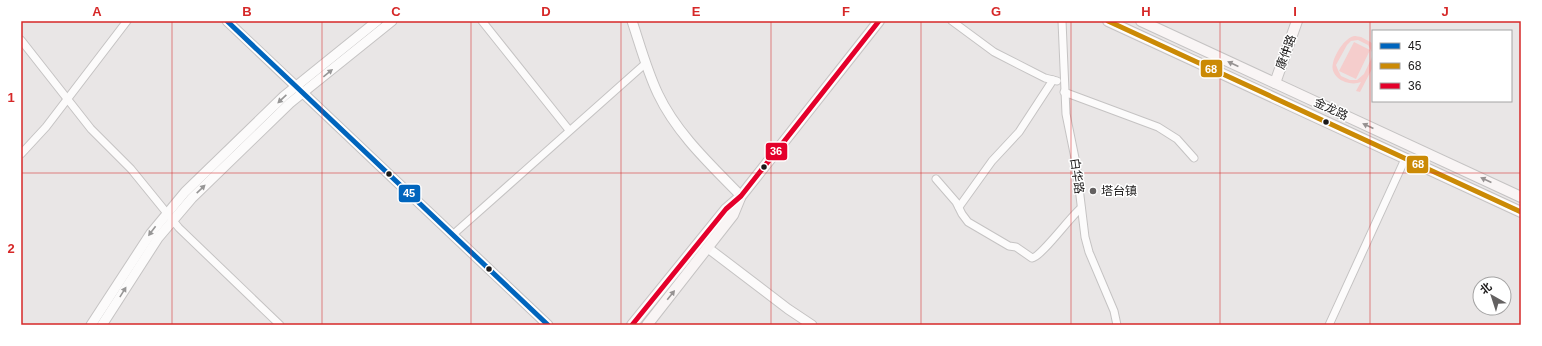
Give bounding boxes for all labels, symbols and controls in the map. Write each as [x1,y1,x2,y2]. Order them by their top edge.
text: A [92,4,102,19]
text: B [242,4,252,19]
text: C [391,4,401,19]
text: D [541,4,551,19]
text: E [692,4,701,19]
text: F [842,4,850,19]
text: G [991,4,1001,19]
text: H [1141,4,1151,19]
text: I [1293,4,1297,19]
text: J [1441,4,1449,19]
legend [1372,30,1512,102]
street label: 康仲路 [1273,33,1299,71]
text: 45 [1408,39,1422,53]
line badge: 68 [1200,59,1223,78]
text: 68 [1408,59,1422,73]
one-way arrow [1227,61,1239,67]
text: 68 [1205,63,1217,75]
one-way arrow [322,68,333,77]
text: 36 [1408,79,1422,93]
text: 1 [7,90,15,105]
one-way arrow [277,94,287,103]
street label: 金龙路 [1312,95,1350,123]
unlabelled marker [1321,117,1331,127]
one-way arrow [1362,123,1373,129]
line badge: 36 [765,142,788,161]
text: 36 [770,145,782,157]
line badge: 68 [1406,155,1429,174]
street label: 白华路 [1068,157,1086,195]
text: 68 [1412,158,1424,170]
unlabelled marker [759,162,769,172]
unlabelled marker [384,169,394,179]
one-way arrow [1480,177,1491,183]
one-way arrow [196,184,206,194]
line badge: 45 [398,184,421,203]
place label: 塔台镇 [1101,184,1137,198]
marker: 塔台镇 [1088,186,1098,196]
text: 45 [403,187,415,199]
one-way arrow [148,226,156,237]
text: 2 [7,241,15,256]
unlabelled marker [484,264,494,274]
north arrow [1472,276,1512,316]
text: 北 [1478,280,1494,296]
one-way arrow [119,287,127,297]
one-way arrow [667,289,676,300]

